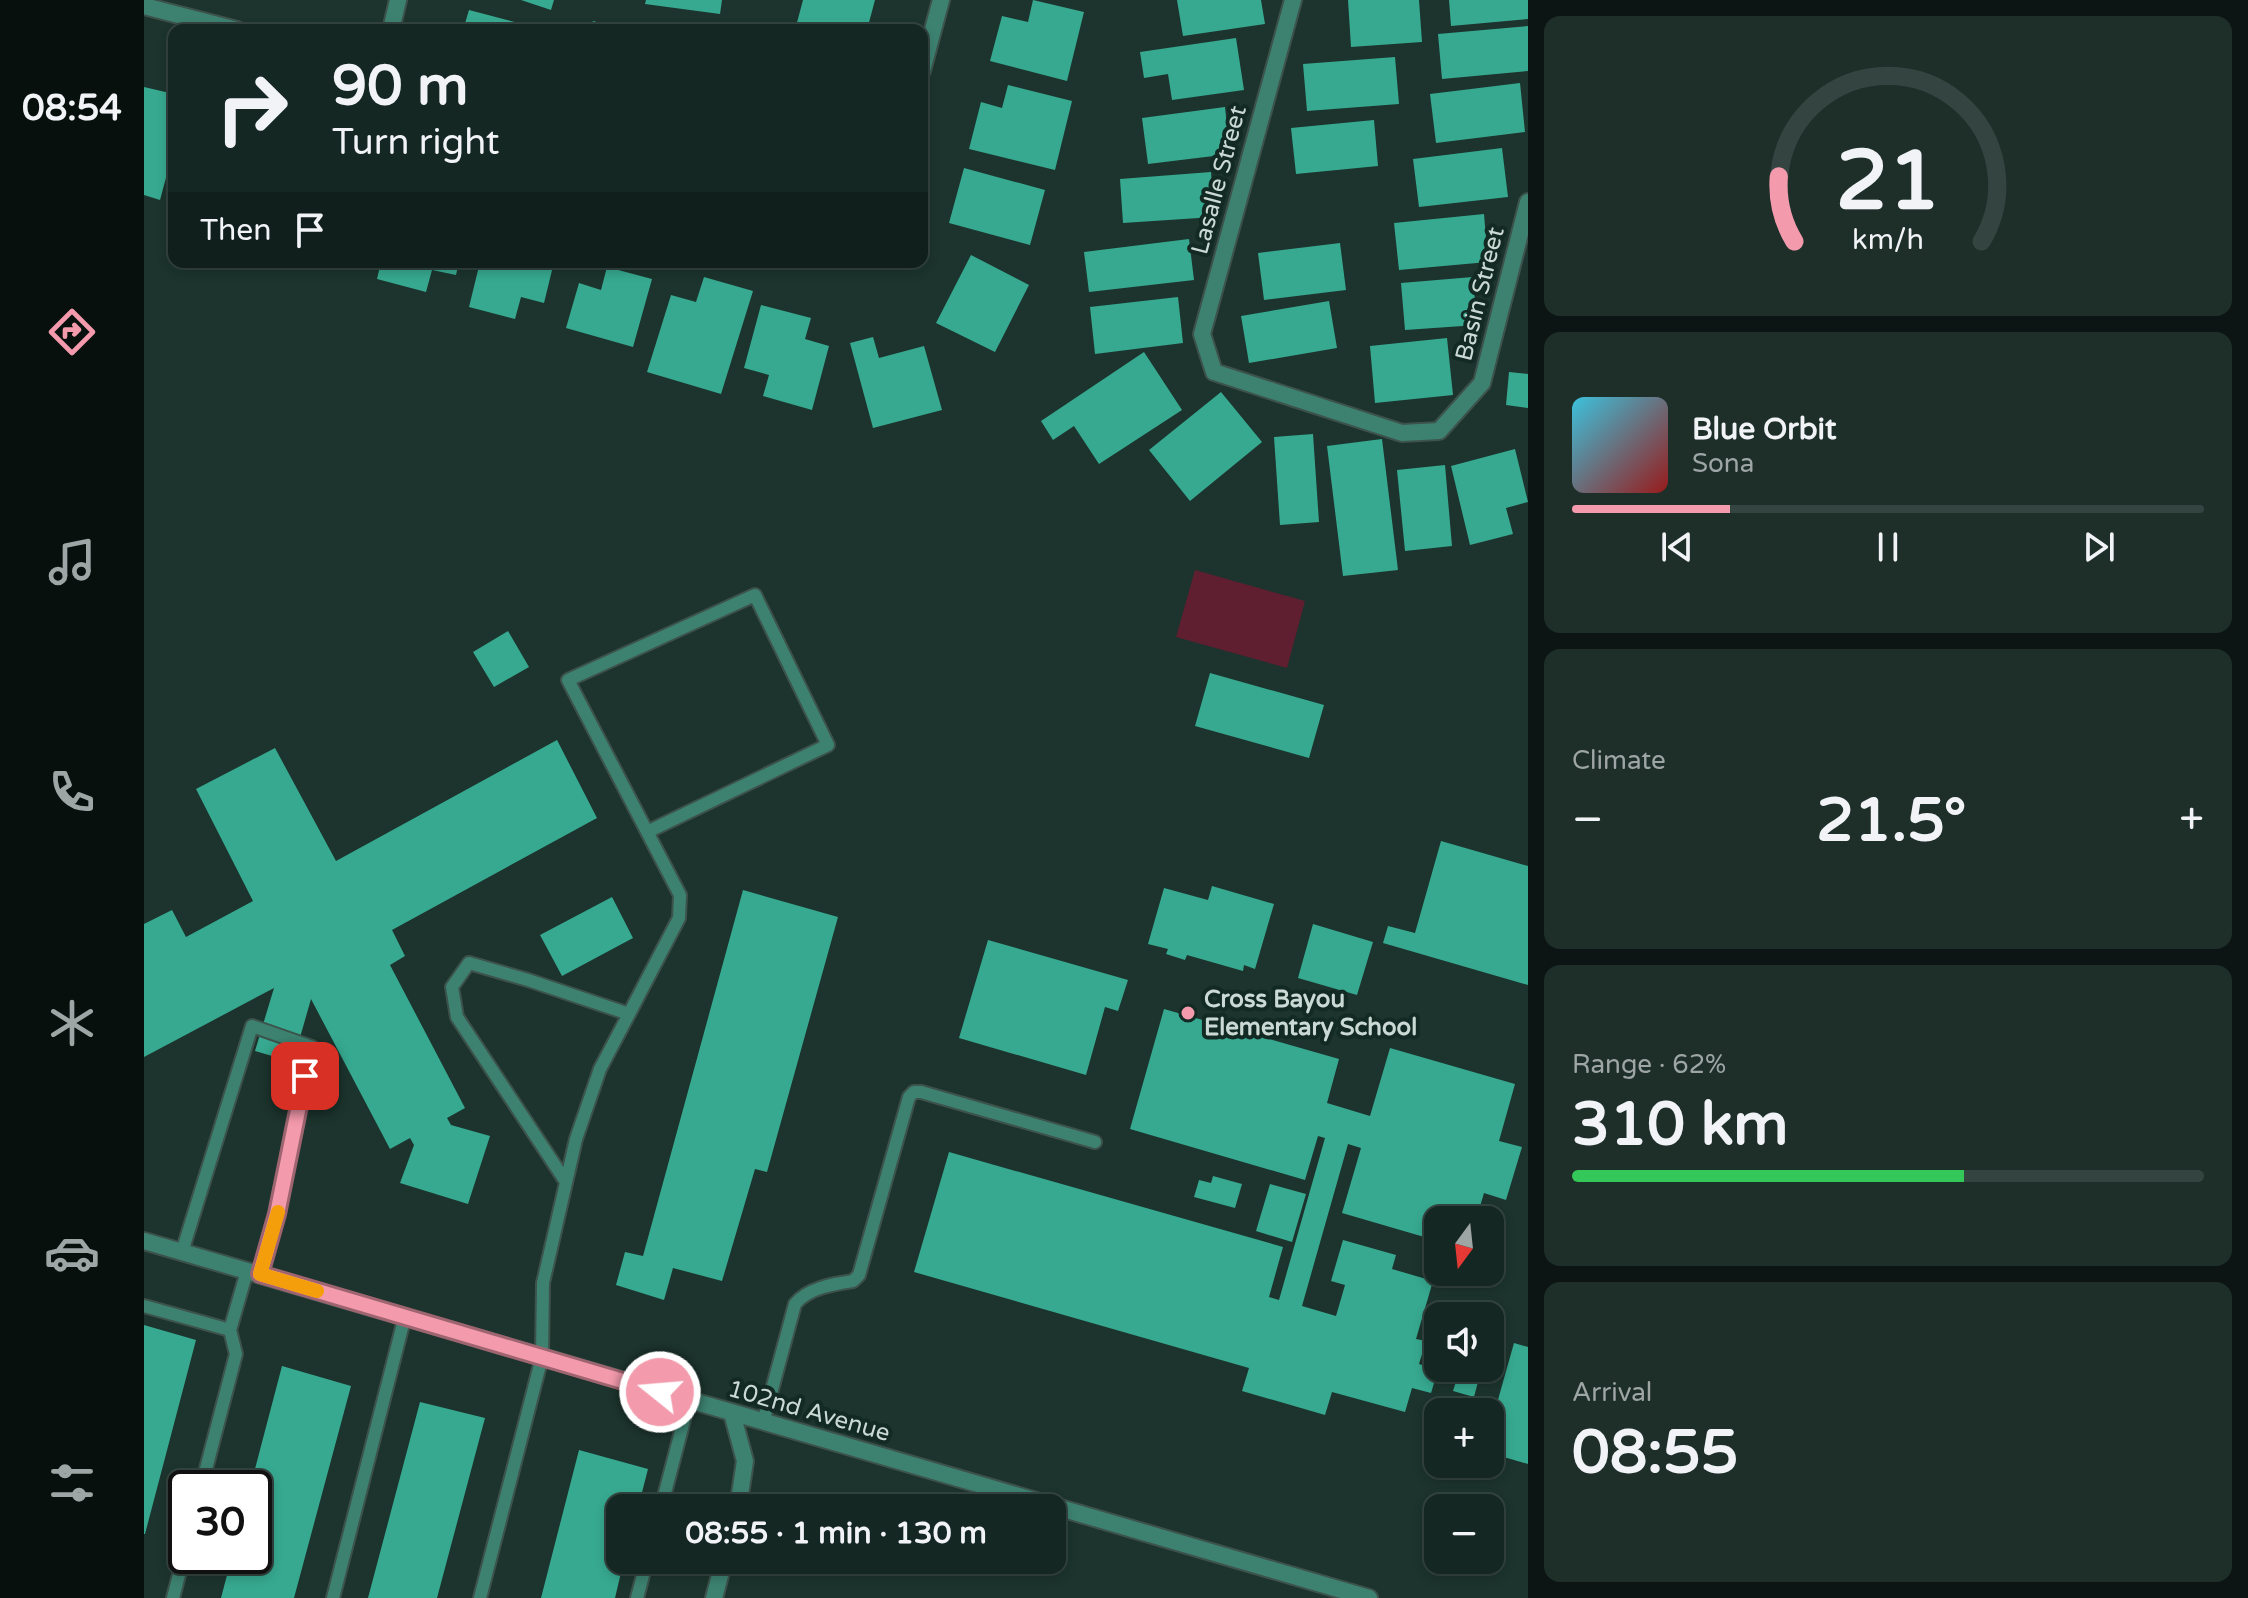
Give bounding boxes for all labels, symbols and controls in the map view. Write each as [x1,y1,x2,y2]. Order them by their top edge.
text: 90 m [332,53,468,120]
icon: right [200,56,304,160]
text: 08:54 [22,87,122,130]
street label: Lasalle Street [1185,102,1253,258]
text: Turn right [332,121,499,164]
text: 21 [1836,132,1940,232]
icon: arrive [288,208,332,252]
text: Then [200,212,272,249]
text: km/h [1852,223,1924,257]
street label: Basin Street [1449,224,1511,364]
icon: directions [44,304,100,360]
text: Blue Orbit [1692,411,1837,448]
text: Sona [1692,448,1754,479]
icon: previous [1655,525,1699,569]
icon: pause [1866,525,1910,569]
icon: next [2077,525,2121,569]
icon: music [44,534,100,590]
text: Climate [1572,745,1666,776]
icon: phone [44,764,100,820]
text: 21.5° [1816,785,1966,857]
text: − [1572,794,1603,847]
text: + [2179,794,2204,847]
place label: Cross Bayou Elementary School [1204,985,1417,1042]
icon: climate [44,995,100,1051]
marker: Cross Bayou Elementary School [1179,1004,1197,1022]
pin [271,1042,339,1110]
text: Range · 62% [1572,1049,1726,1080]
icon: arrive [283,1054,327,1098]
text: 310 km [1572,1089,1788,1161]
north arrow [1424,1206,1504,1286]
map controls [1424,1206,1504,1574]
icon: car [44,1225,100,1281]
button: sound [1424,1302,1504,1382]
position arrow [618,1350,702,1434]
street label: 102nd Avenue [725,1374,893,1448]
text: Arrival [1572,1377,1652,1408]
button: + [1424,1398,1504,1478]
text: 08:55 [1572,1417,1738,1489]
icon: filters [44,1455,100,1511]
speed limit sign: 30 [168,1470,272,1574]
button: − [1424,1494,1504,1574]
text: 08:55 · 1 min · 130 m [685,1515,987,1552]

